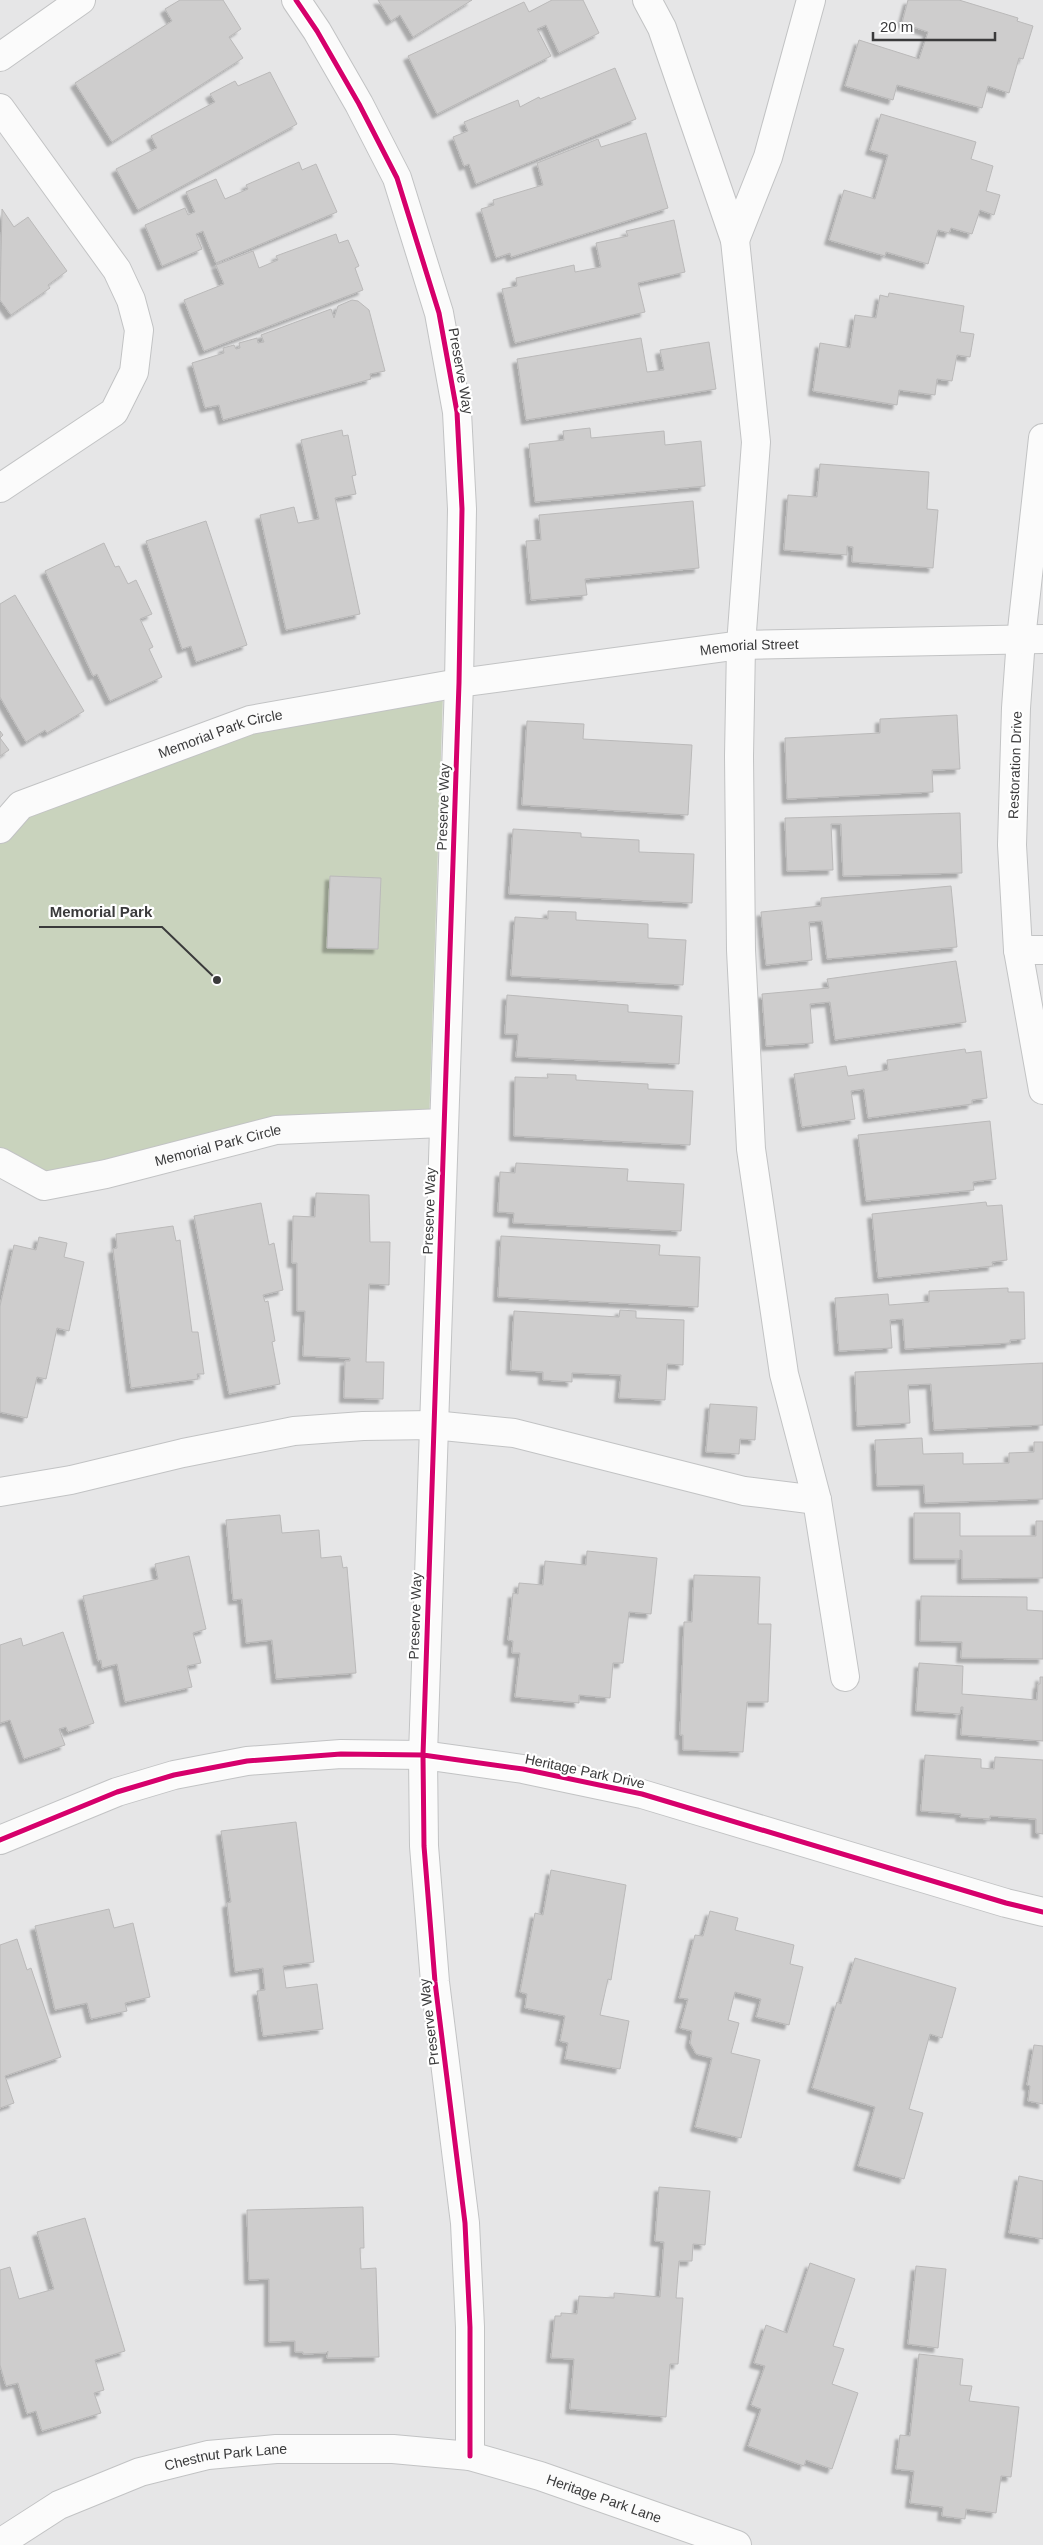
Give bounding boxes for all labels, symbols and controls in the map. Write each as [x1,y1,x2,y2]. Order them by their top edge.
scale bar [873,10,996,42]
text: 20 m [880,18,913,35]
street label: Preserve Way [446,327,476,415]
street label: Memorial Street [699,636,799,658]
street label: Memorial Park Circle [156,706,284,761]
street label: Restoration Drive [1005,710,1025,819]
street label: Preserve Way [433,763,453,851]
callout: Memorial Park [39,897,162,927]
text: Memorial Park [50,903,153,920]
street label: Memorial Park Circle [153,1122,282,1169]
street label: Preserve Way [419,1167,439,1255]
street label: Preserve Way [405,1572,425,1660]
street label: Heritage Park Drive [524,1750,647,1792]
street label: Preserve Way [416,1978,442,2066]
street label: Chestnut Park Lane [163,2441,287,2474]
street label: Heritage Park Lane [544,2471,664,2526]

